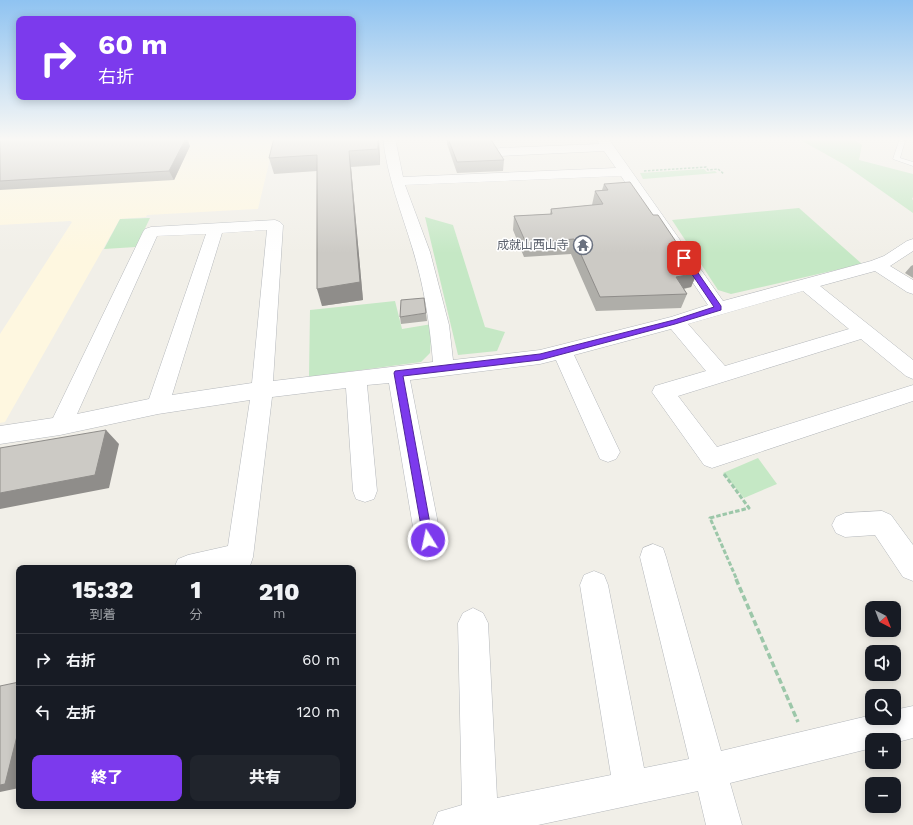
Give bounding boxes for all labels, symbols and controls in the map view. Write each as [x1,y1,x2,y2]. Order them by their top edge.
text: 60 m [98,28,168,61]
icon: right [32,32,84,84]
text: 右折 [98,66,134,87]
temple icon: 成就山西山寺 [572,234,594,256]
place label: 成就山西山寺 [497,238,569,252]
pin [667,241,701,275]
icon: arrive [673,247,695,269]
position arrow [407,519,449,561]
text: 15:32 [72,576,133,604]
text: 1 [191,576,201,604]
text: 210 [259,578,300,606]
north arrow [865,601,901,637]
map controls [865,601,901,813]
text: m [273,606,285,621]
text: 到着 [90,607,116,622]
text: 分 [189,607,202,622]
button: sound [865,645,901,681]
icon: right [32,649,54,671]
text: 60 m [302,651,340,669]
text: 右折 [66,652,96,670]
button: search [865,689,901,725]
icon: left [32,701,54,723]
text: 120 m [297,703,340,721]
text: 左折 [66,704,96,722]
button: + [865,733,901,769]
button: 終了 [32,755,182,801]
button: 共有 [190,755,340,801]
button: − [865,777,901,813]

